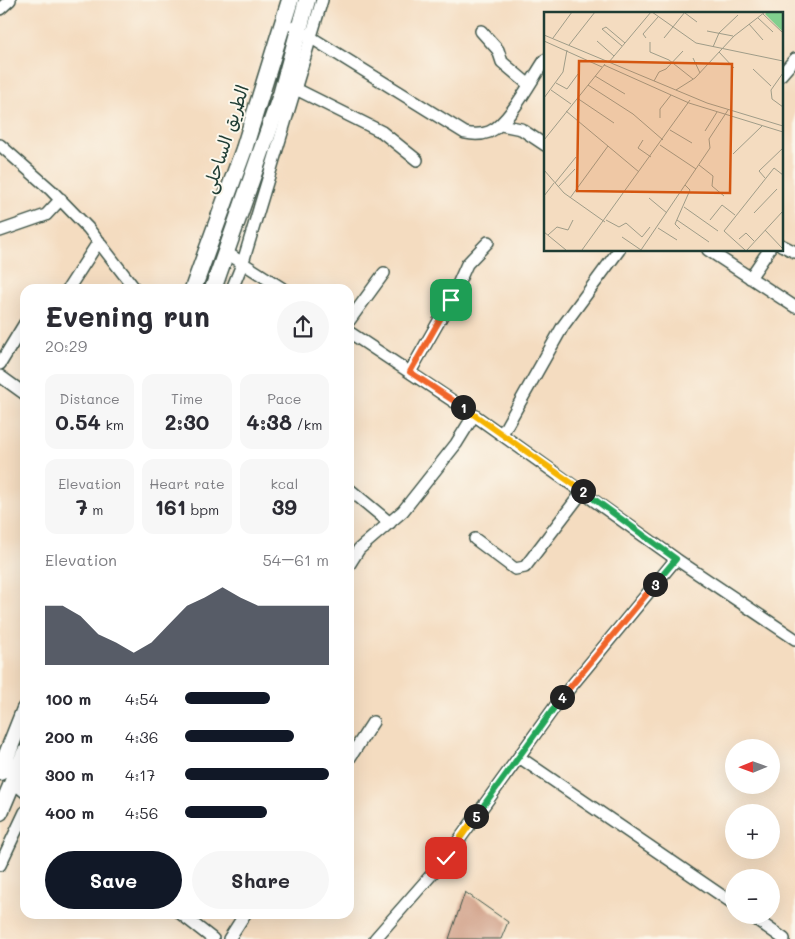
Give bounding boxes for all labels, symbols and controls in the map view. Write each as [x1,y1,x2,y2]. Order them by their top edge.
inset map [544,12,782,251]
street label: الطريق الساحلى [196,82,254,196]
pin [430,279,472,321]
icon: arrive [437,286,465,314]
text: Evening run [45,298,210,334]
button: share [277,301,329,353]
text: 20:29 [45,335,87,356]
text: Distance [60,389,120,408]
text: Time [171,389,203,408]
text: Pace [267,389,301,408]
pin: 1 [450,394,476,420]
text: 1 [460,398,467,417]
text: 0.54 [55,408,101,435]
text: 2:30 [165,408,209,435]
text: 4:38 [246,408,292,435]
text: km [101,415,124,434]
text: /km [292,415,322,434]
text: Elevation [58,474,121,493]
text: Heart rate [149,474,225,493]
text: kcal [270,474,298,493]
pin: 2 [570,478,596,504]
text: 2 [580,482,587,501]
text: 7 [76,493,88,520]
text: 161 [155,493,186,520]
text: 39 [272,493,297,520]
text: m [88,500,103,519]
text: bpm [186,500,219,519]
text: Elevation [45,549,117,570]
text: 54–61 m [262,549,329,570]
pin: 3 [642,572,668,596]
text: 3 [651,575,660,594]
pin: 4 [550,684,574,710]
text: 100 m [45,688,91,709]
text: 4:54 [125,688,158,709]
text: 4 [558,688,567,707]
text: 200 m [45,726,93,747]
text: 4:36 [125,726,158,747]
north arrow [725,739,780,794]
map controls [725,739,780,924]
text: 300 m [45,764,94,785]
text: 4:17 [125,764,155,785]
text: 400 m [45,802,94,823]
text: 4:56 [125,802,158,823]
pin: 5 [464,804,488,828]
button: + [725,804,780,859]
text: 5 [472,807,481,826]
pin [425,837,467,879]
icon: check [432,844,460,872]
button: Save [45,851,182,909]
button: Share [192,851,329,909]
button: − [725,869,780,924]

